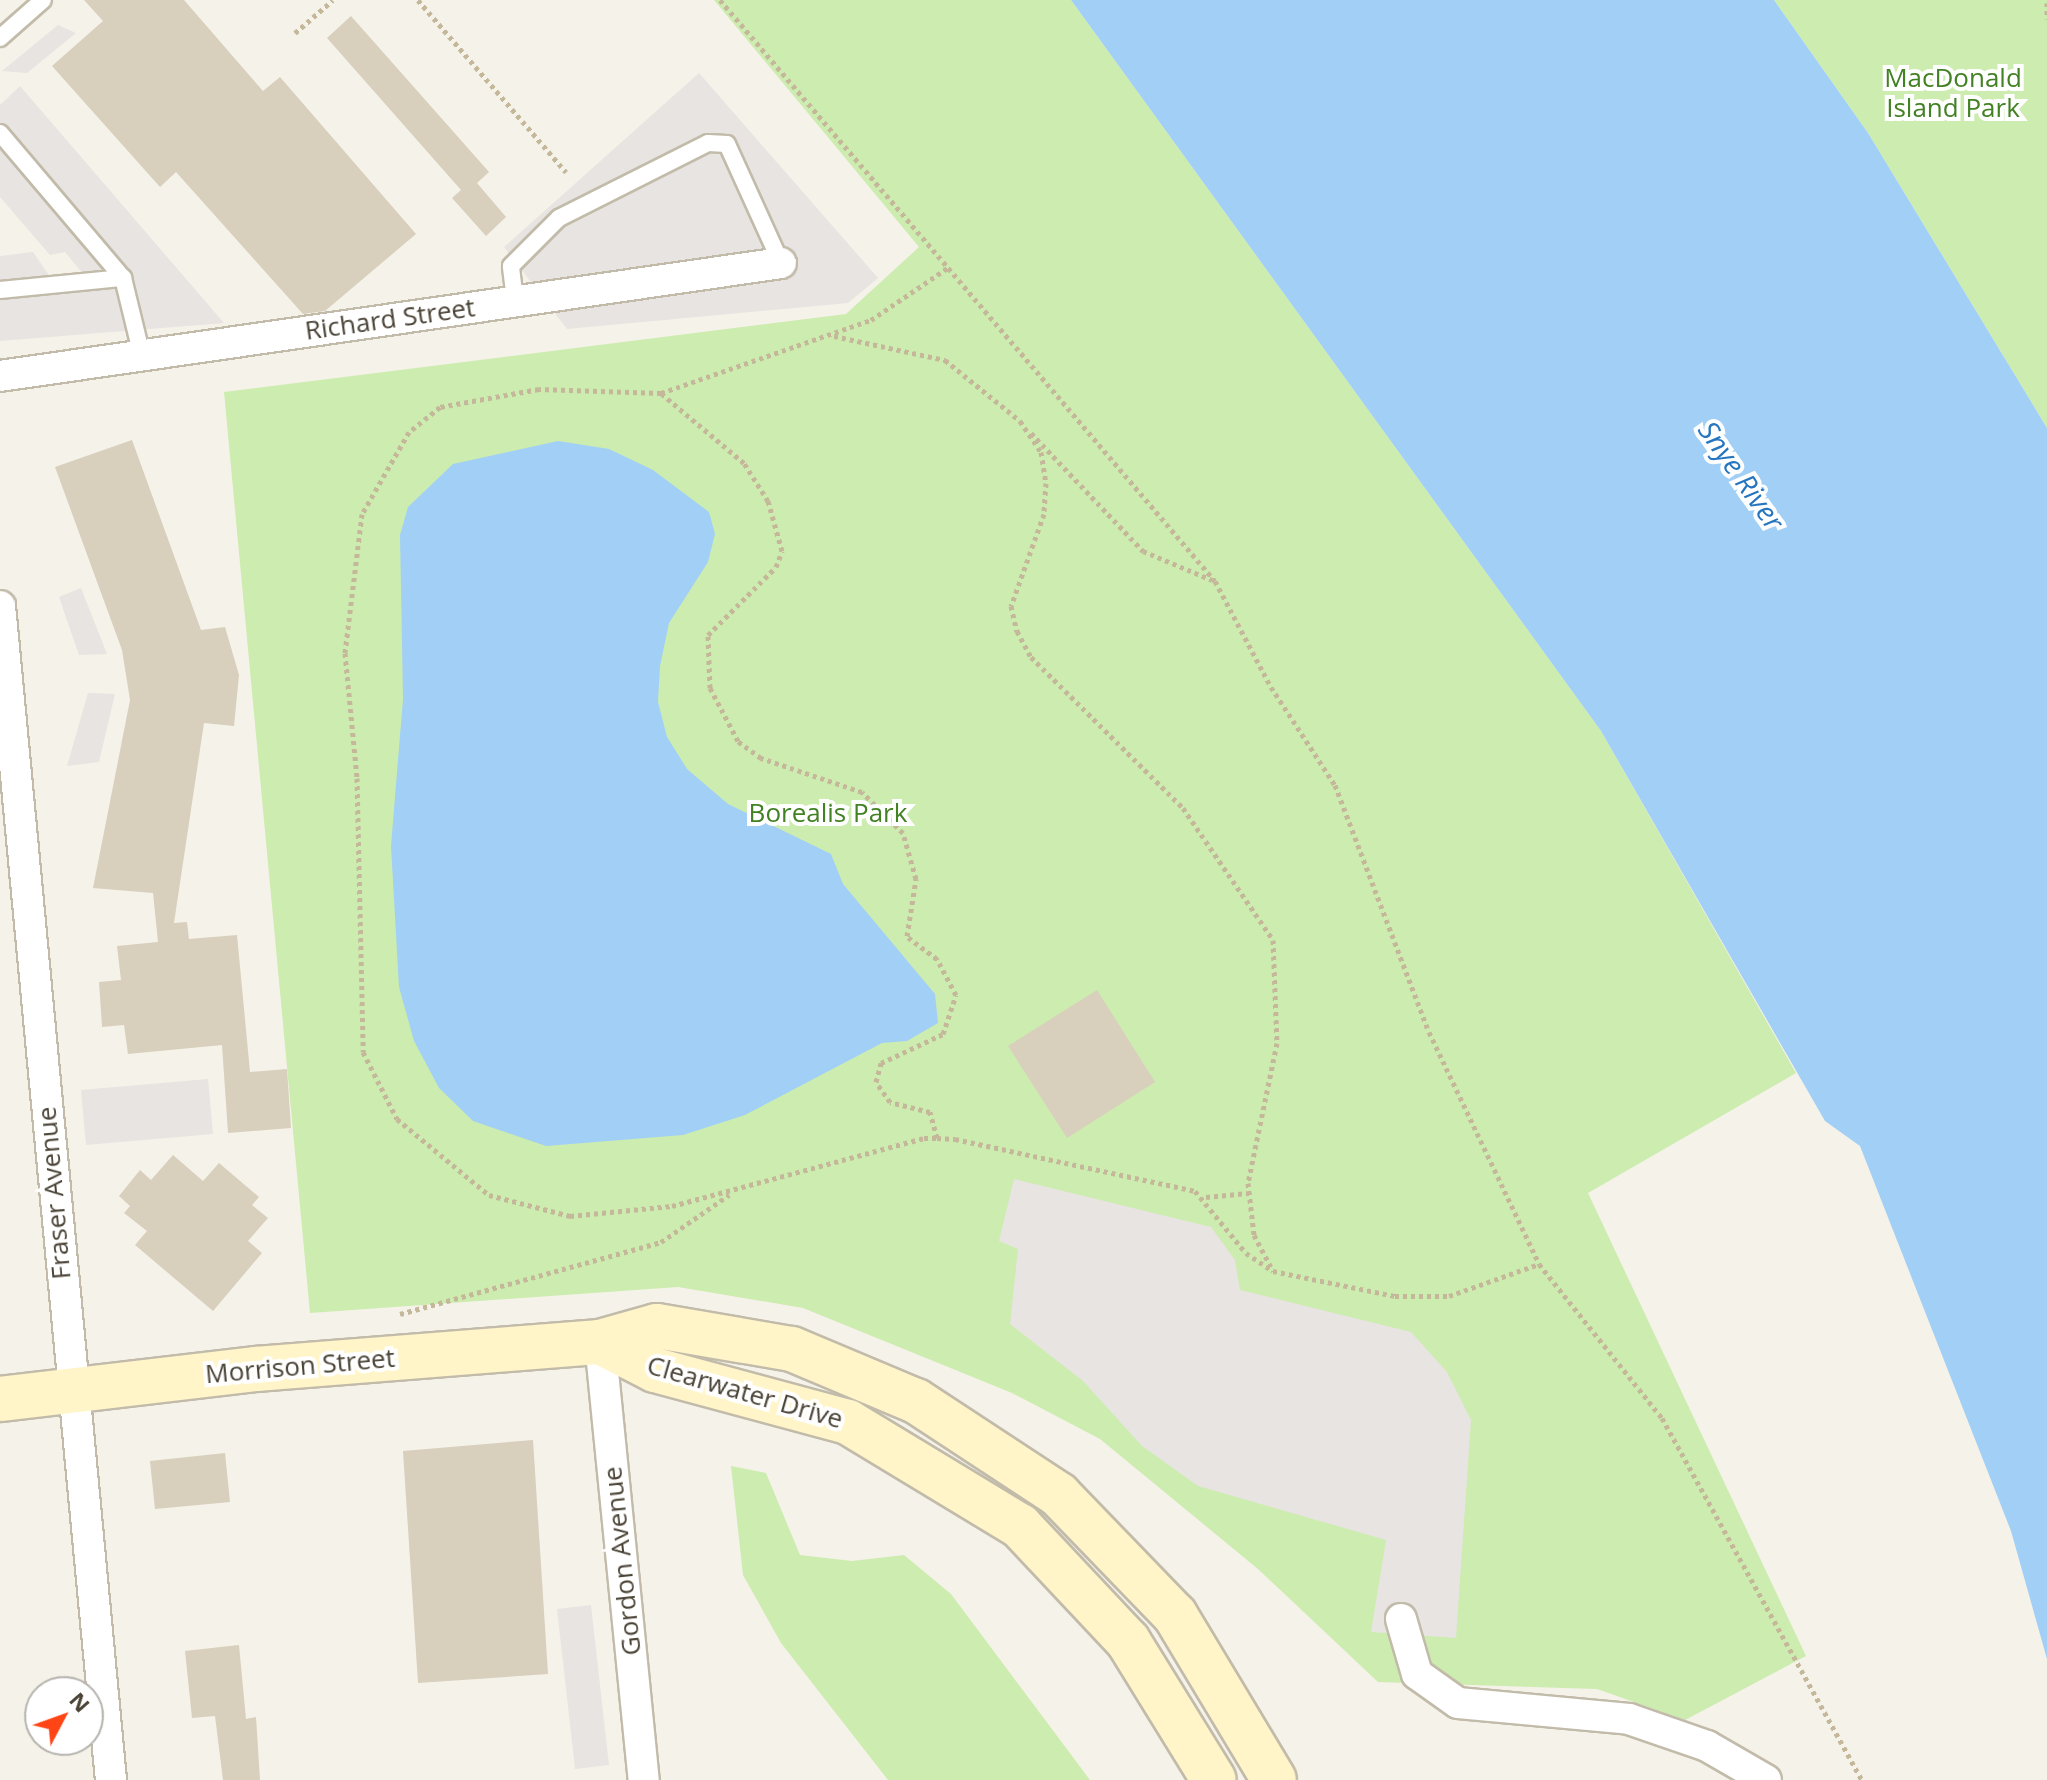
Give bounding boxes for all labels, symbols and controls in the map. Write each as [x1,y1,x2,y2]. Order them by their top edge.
park label: MacDonald Island Park [1884,62,2022,124]
street label: Richard Street [303,292,477,346]
water label: Snye River [1692,414,1792,536]
park label: Borealis Park [749,797,907,829]
street label: Fraser Avenue [31,1105,77,1281]
street label: Morrison Street [204,1342,396,1390]
street label: Clearwater Drive [644,1349,846,1435]
street label: Gordon Avenue [597,1465,647,1657]
north arrow [24,1676,104,1756]
text: N [63,1685,98,1718]

